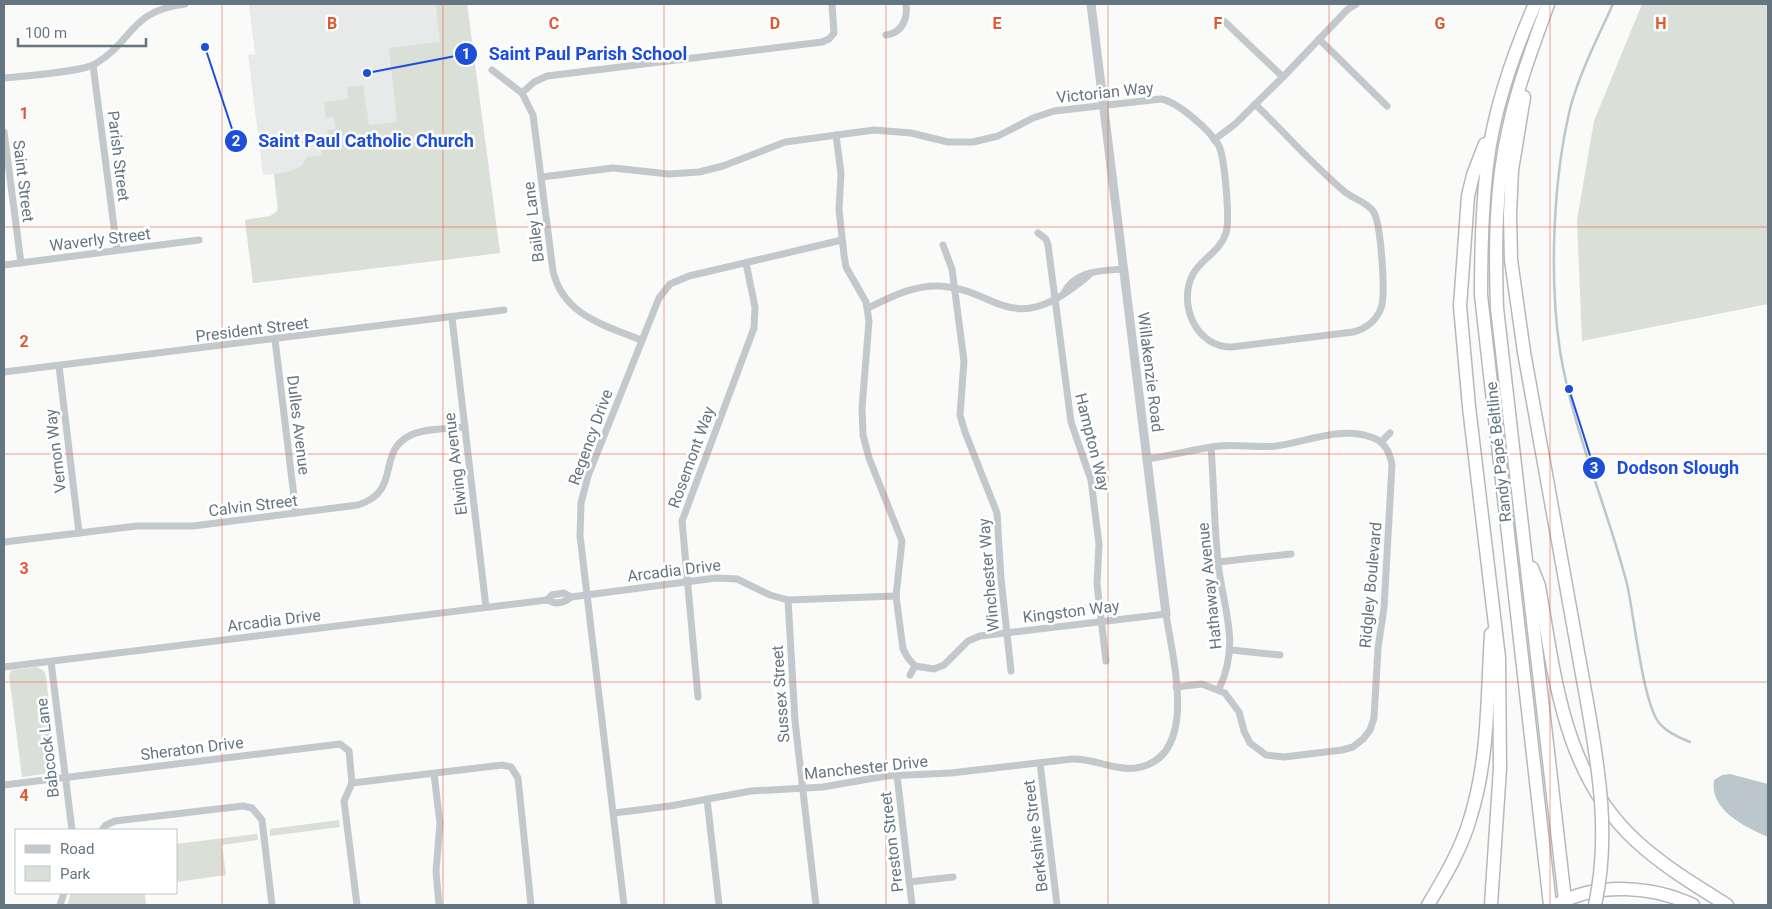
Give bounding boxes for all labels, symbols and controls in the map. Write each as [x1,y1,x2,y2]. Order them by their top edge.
text: B [327,14,337,33]
text: C [549,14,559,33]
text: D [770,14,780,33]
text: E [993,14,1002,33]
text: F [1214,14,1223,33]
text: G [1435,14,1446,33]
text: H [1655,14,1667,33]
scale bar [18,15,145,47]
text: 100 m [25,24,67,42]
callout: Saint Paul Parish School [454,38,697,71]
text: Saint Paul Parish School [489,43,687,64]
text: 1 [462,45,470,63]
street label: Victorian Way [1056,78,1155,107]
text: 1 [19,104,29,123]
street label: Parish Street [104,110,133,203]
callout: Saint Paul Catholic Church [224,124,484,157]
text: Saint Paul Catholic Church [258,130,474,151]
text: 2 [232,132,241,150]
street label: Saint Street [9,139,38,223]
street label: Bailey Lane [519,181,548,263]
street label: Waverly Street [48,224,152,255]
street label: Willakenzie Road [1134,311,1167,433]
street label: President Street [194,313,310,346]
text: 2 [19,332,29,351]
street label: Dulles Avenue [283,374,314,476]
street label: Randy Papé Beltline [1482,381,1515,523]
street label: Regency Drive [564,387,617,488]
street label: Hampton Way [1071,391,1114,493]
street label: Rosemont Way [664,403,719,511]
street label: Vernon Way [41,407,70,494]
street label: Elwing Avenue [440,412,471,516]
callout: Dodson Slough [1582,451,1749,484]
text: Dodson Slough [1617,457,1739,478]
text: 3 [1590,459,1598,477]
street label: Calvin Street [207,491,299,520]
street label: Winchester Way [974,517,1003,633]
street label: Ridgley Boulevard [1356,521,1385,649]
street label: Hathaway Avenue [1193,522,1226,650]
street label: Arcadia Drive [626,555,722,586]
text: 3 [19,559,29,578]
street label: Kingston Way [1022,596,1121,627]
street label: Arcadia Drive [226,605,322,636]
street label: Sussex Street [768,645,793,743]
street label: Babcock Lane [32,697,63,799]
street label: Sheraton Drive [140,733,245,764]
street label: Manchester Drive [803,752,929,783]
street label: Berkshire Street [1019,779,1052,893]
text: 4 [19,786,29,805]
street label: Preston Street [876,790,907,893]
legend [15,829,178,894]
text: Road [60,840,94,858]
text: Park [60,865,91,883]

